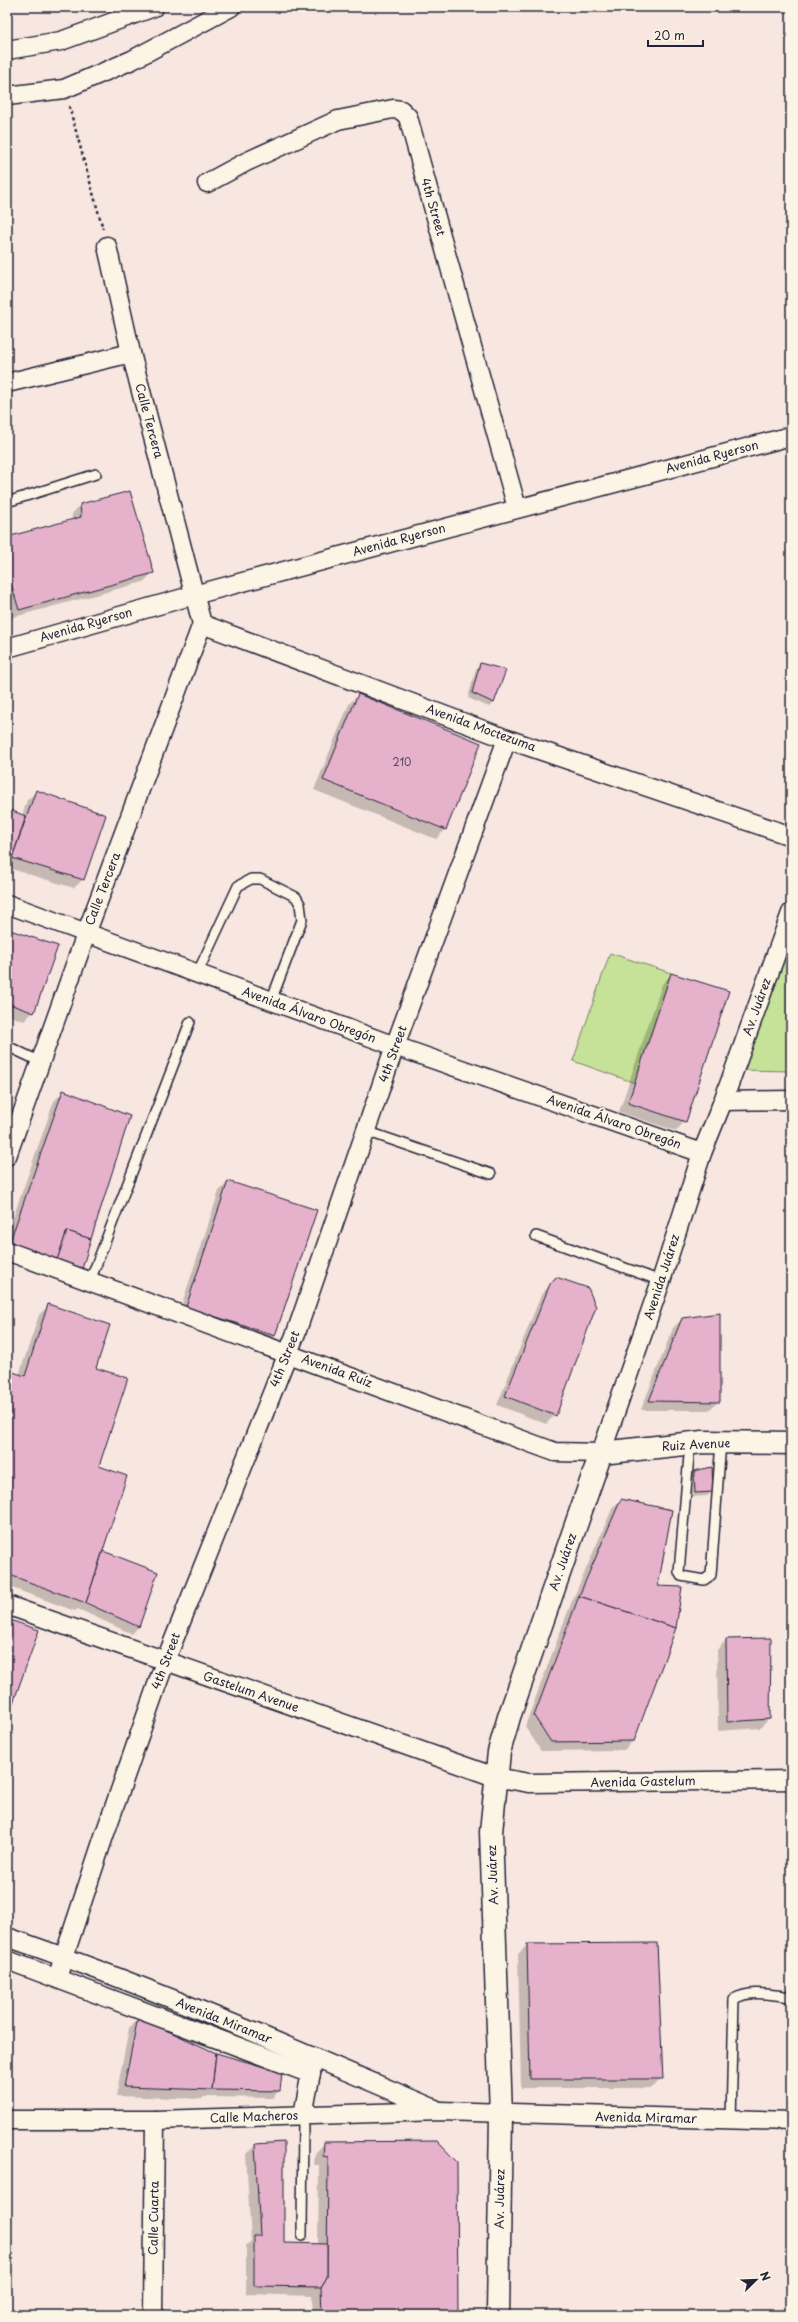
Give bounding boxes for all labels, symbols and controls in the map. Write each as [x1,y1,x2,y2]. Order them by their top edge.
scale bar [648,22,703,48]
text: 20 m [654,26,685,44]
street label: 4th Street [417,176,451,238]
street label: Calle Tercera [131,381,169,461]
street label: Avenida Ryerson [663,435,760,477]
street label: Avenida Ryerson [350,518,447,560]
street label: Avenida Ryerson [37,602,134,646]
street label: Avenida Moctezuma [424,699,539,755]
house number: 210 [393,754,411,769]
street label: Calle Tercera [80,849,124,928]
street label: Av. Juárez [737,975,775,1038]
street label: Avenida Álvaro Obregón [240,981,379,1047]
street label: 4th Street [373,1023,411,1085]
street label: Avenida Álvaro Obregón [545,1090,684,1153]
street label: Avenida Juárez [639,1231,683,1322]
street label: 4th Street [265,1328,304,1390]
street label: Avenida Ruíz [299,1349,375,1391]
street label: Ruiz Avenue [661,1433,731,1455]
street label: Av. Juárez [544,1530,580,1593]
street label: 4th Street [146,1630,184,1692]
street label: Gastelum Avenue [201,1666,302,1716]
street label: Avenida Gastelum [590,1771,696,1791]
street label: Av. Juárez [482,1845,502,1905]
street label: Avenida Miramar [174,1993,275,2048]
street label: Calle Macheros [209,2105,299,2127]
street label: Avenida Miramar [595,2107,697,2127]
street label: Av. Juárez [489,2169,509,2229]
street label: Calle Cuarta [143,2180,163,2255]
north arrow [736,2260,776,2300]
text: N [756,2269,775,2283]

